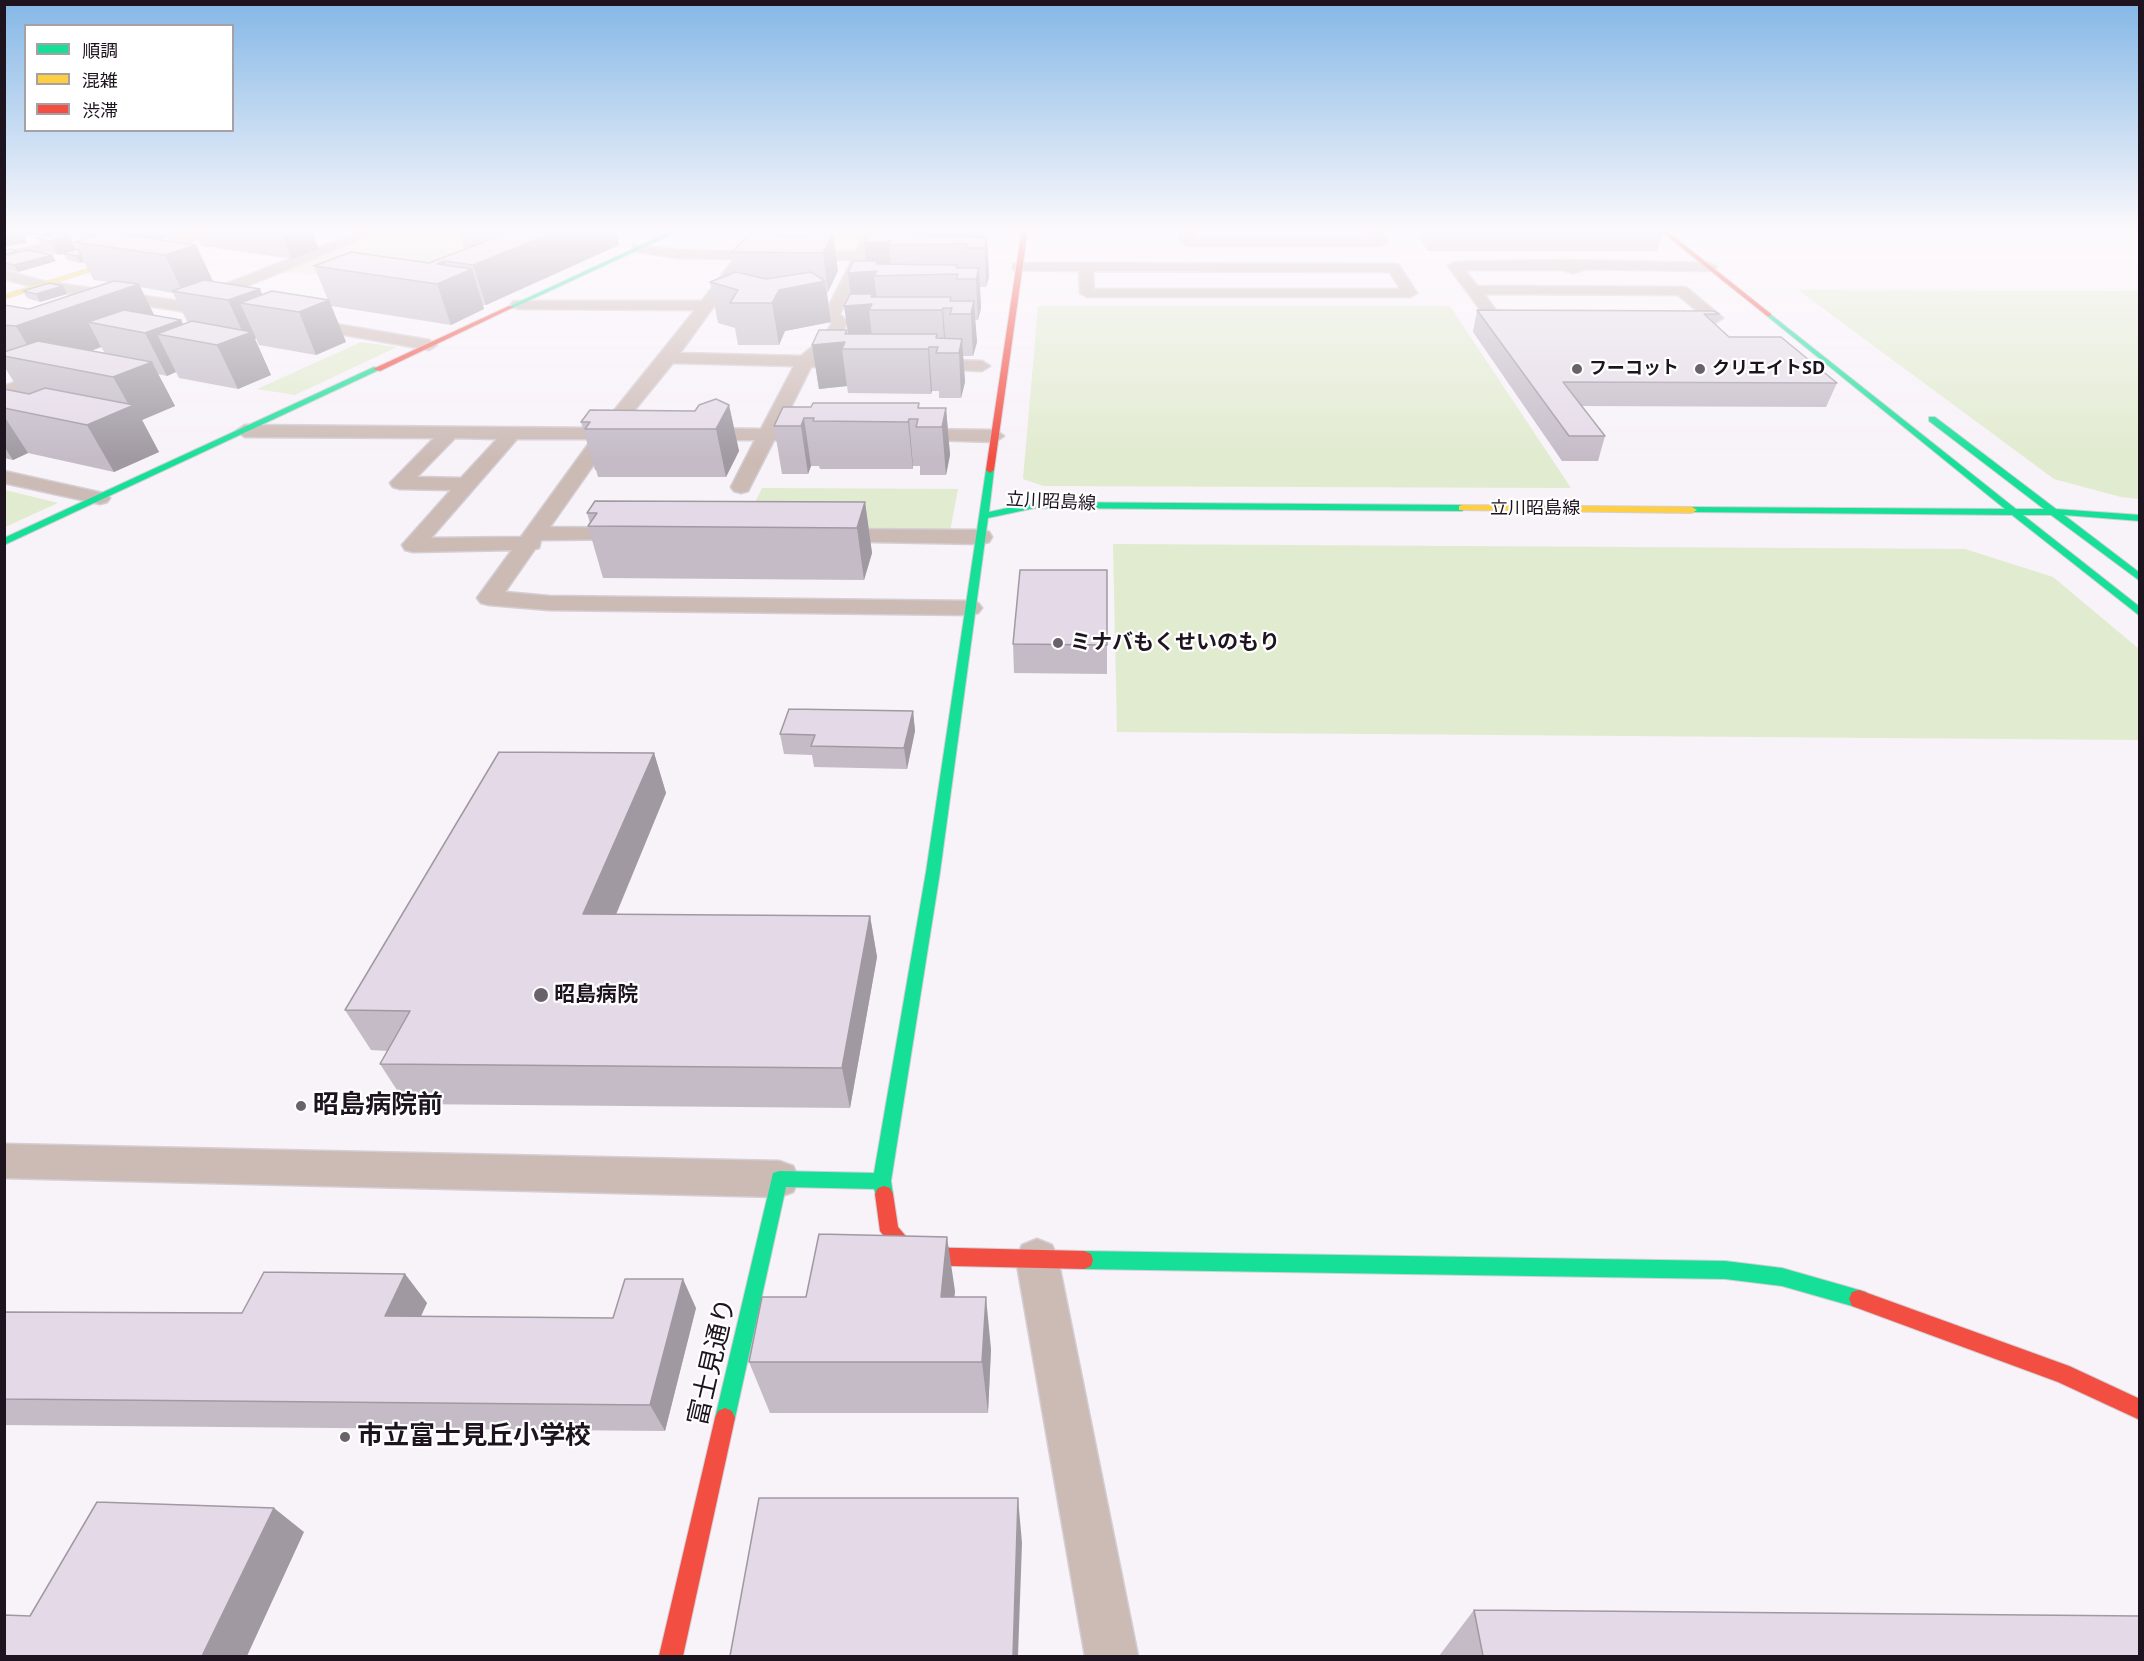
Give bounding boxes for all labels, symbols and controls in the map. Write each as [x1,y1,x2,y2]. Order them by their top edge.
legend [24,24,234,132]
text: 順調 [82,38,118,62]
text: 混雑 [82,68,118,92]
text: 渋滞 [82,98,118,122]
place label: フーコット [1589,358,1679,380]
place label: クリエイトSD [1712,358,1825,380]
marker: フーコット [1570,362,1584,376]
marker: クリエイトSD [1693,362,1707,376]
street label: 立川昭島線 [1005,489,1097,515]
street label: 立川昭島線 [1490,498,1580,520]
place label: ミナバもくせいのもり [1070,630,1280,656]
marker: ミナバもくせいのもり [1051,636,1065,650]
place label: 昭島病院 [554,982,638,1008]
marker: 昭島病院 [532,986,550,1004]
place label: 昭島病院前 [313,1090,443,1122]
marker: 昭島病院前 [294,1099,308,1113]
street label: 富士見通り [683,1295,743,1429]
place label: 市立富士見丘小学校 [357,1421,591,1453]
marker: 市立富士見丘小学校 [338,1430,352,1444]

